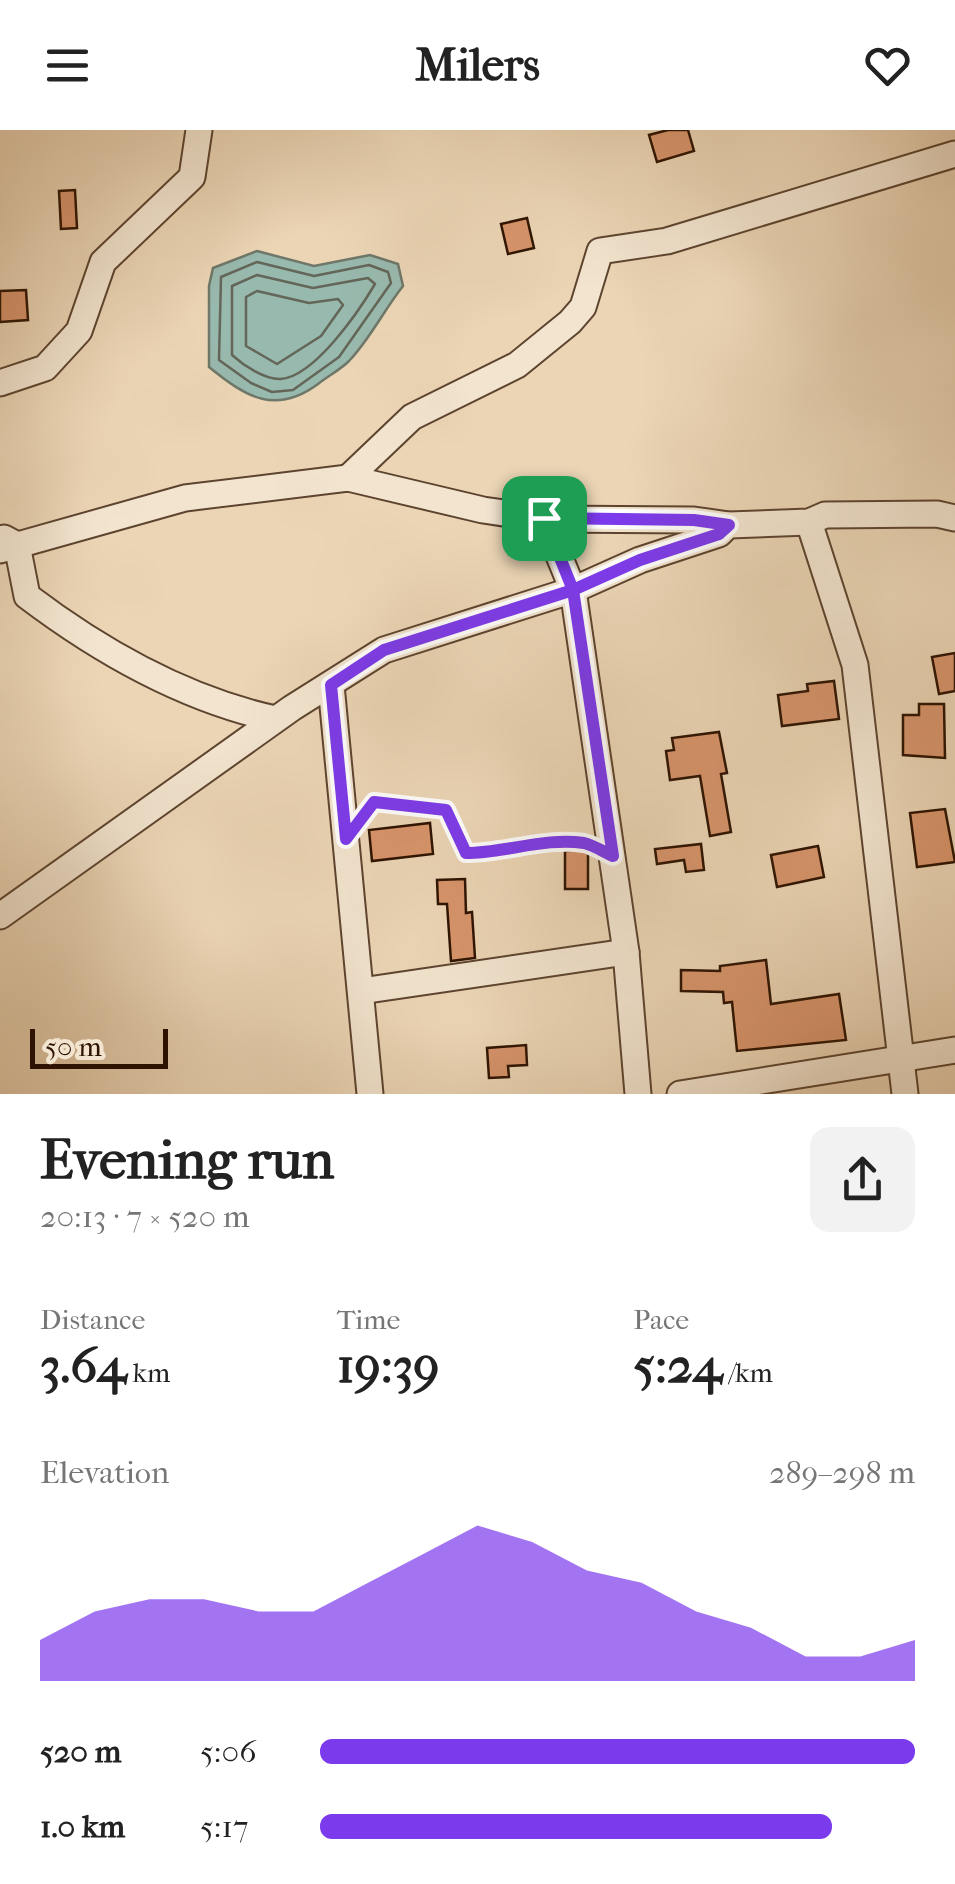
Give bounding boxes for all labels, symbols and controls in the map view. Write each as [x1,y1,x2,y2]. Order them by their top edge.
icon: menu [40,38,95,93]
icon: heart [860,38,915,93]
text: Milers [415,39,540,92]
pin [502,476,587,561]
icon: arrive [517,491,572,546]
scale bar [30,1024,168,1068]
text: 50 m [45,1030,102,1063]
button: share [810,1127,915,1232]
text: Evening run [40,1128,334,1192]
text: 20:13 · 7 × 520 m [40,1198,250,1235]
text: Distance [40,1303,145,1336]
text: Time [337,1303,400,1336]
text: Pace [633,1303,689,1336]
text: 3.64 [40,1336,127,1395]
text: 19:39 [337,1336,440,1395]
text: 5:24 [633,1336,722,1395]
text: km [127,1356,170,1389]
text: /km [722,1356,773,1389]
text: Elevation [40,1454,169,1491]
text: 289–298 m [769,1454,915,1491]
text: 520 m [40,1733,121,1770]
text: 5:06 [200,1733,257,1770]
text: 1.0 km [40,1808,125,1845]
text: 5:17 [200,1808,248,1845]

